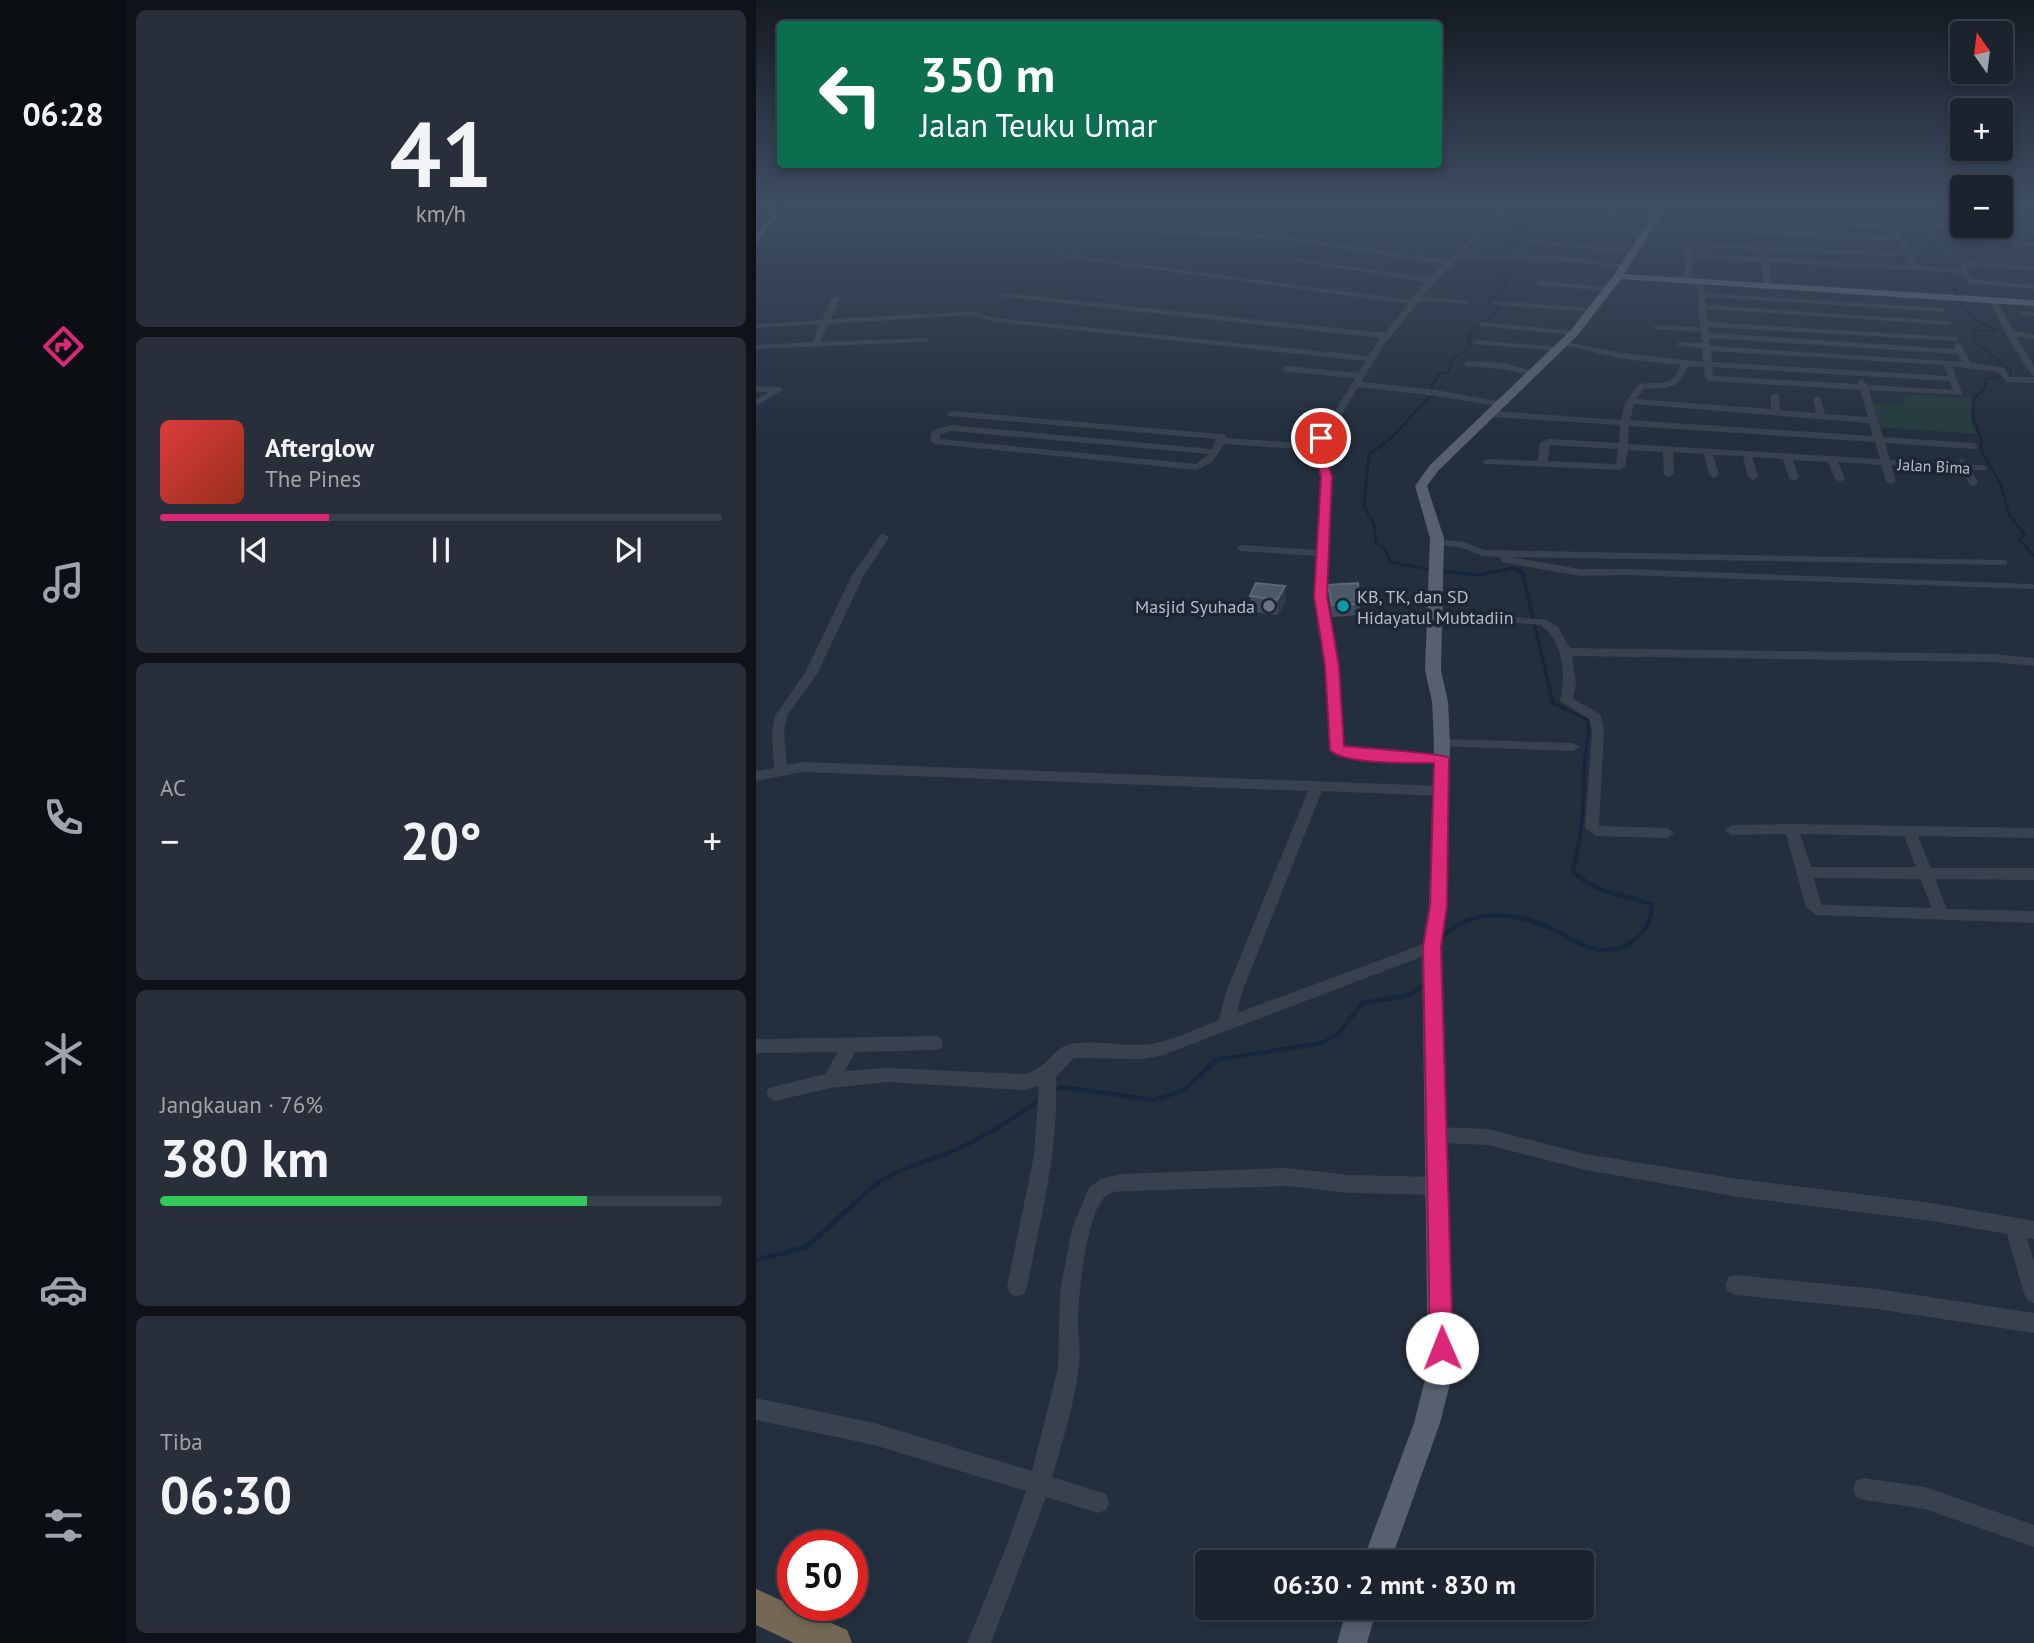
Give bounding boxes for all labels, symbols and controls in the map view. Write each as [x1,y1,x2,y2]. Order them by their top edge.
north arrow [1950,21,2012,84]
map controls [1950,21,2013,238]
text: 350 m [920,42,1055,106]
icon: left [805,49,896,140]
text: 06:28 [22,93,104,135]
text: 41 [389,94,493,212]
button: + [1950,98,2013,161]
text: Jalan Teuku Umar [920,104,1157,146]
button: − [1950,175,2013,238]
text: km/h [416,199,466,228]
icon: directions [39,322,88,371]
pin [1291,408,1351,468]
icon: arrive [1302,419,1340,457]
text: Afterglow [265,431,374,464]
street label: Jalan Bima [1896,454,1971,478]
text: The Pines [265,464,361,493]
icon: previous [235,531,273,569]
icon: pause [422,531,460,569]
icon: next [609,531,647,569]
icon: music [39,558,88,607]
place label: KB, TK, dan SD Hidayatul Mubtadiin [1357,585,1514,629]
place label: Masjid Syuhada [1135,595,1255,618]
marker: Masjid Syuhada [1261,598,1277,614]
marker: KB, TK, dan SD Hidayatul Mubtadiin [1335,598,1351,614]
text: AC [160,773,186,802]
icon: phone [39,793,88,842]
text: 20° [400,807,482,874]
text: − [160,816,179,865]
text: + [703,816,722,865]
icon: climate [39,1029,88,1078]
text: Jangkauan · 76% [160,1090,323,1119]
text: 380 km [160,1124,329,1191]
icon: car [39,1265,88,1314]
position arrow [1405,1311,1479,1385]
text: Tiba [160,1427,203,1456]
text: 06:30 [160,1461,292,1528]
icon: filters [39,1501,88,1550]
speed limit sign: 50 [777,1530,868,1621]
text: 06:30 · 2 mnt · 830 m [1273,1568,1516,1601]

